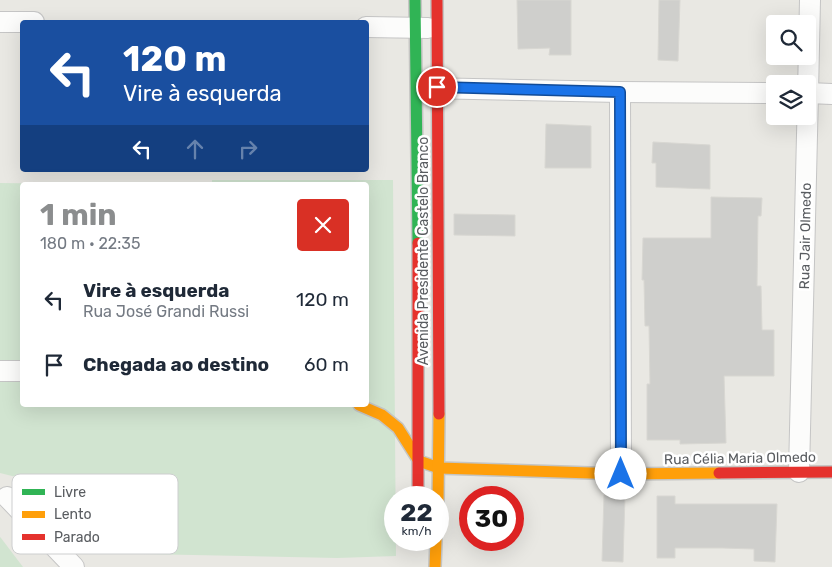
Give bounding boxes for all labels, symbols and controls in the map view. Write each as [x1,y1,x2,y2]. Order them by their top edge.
map controls [766,15,816,125]
button: search [766,15,816,65]
text: 120 m [123,38,226,80]
icon: left [40,40,105,105]
pin [416,66,458,108]
icon: arrive [423,73,451,101]
button: layers [766,75,816,125]
text: Vire à esquerda [123,80,282,107]
icon: left [128,135,156,163]
icon: ahead [181,135,209,163]
icon: right [234,135,262,163]
street label: Avenida Presidente Castelo Branco [415,137,432,365]
street label: Rua Jair Olmedo [796,183,815,289]
text: 1 min [40,197,117,233]
button: close [297,199,349,251]
text: 180 m · 22:35 [40,234,140,253]
text: Vire à esquerda [83,279,230,302]
icon: left [40,286,68,314]
text: 120 m [296,288,349,311]
text: Rua José Grandi Russi [83,302,249,321]
icon: arrive [40,351,68,379]
text: Chegada ao destino [83,353,269,376]
text: 60 m [304,353,349,376]
position arrow [594,447,646,499]
street label: Rua Célia Maria Olmedo [664,449,816,468]
legend [12,474,178,554]
text: Livre [54,484,86,501]
speed limit sign: 30 [459,486,524,551]
text: 22 [400,498,433,527]
text: Lento [54,506,91,523]
text: km/h [402,524,431,538]
text: Parado [54,529,100,546]

